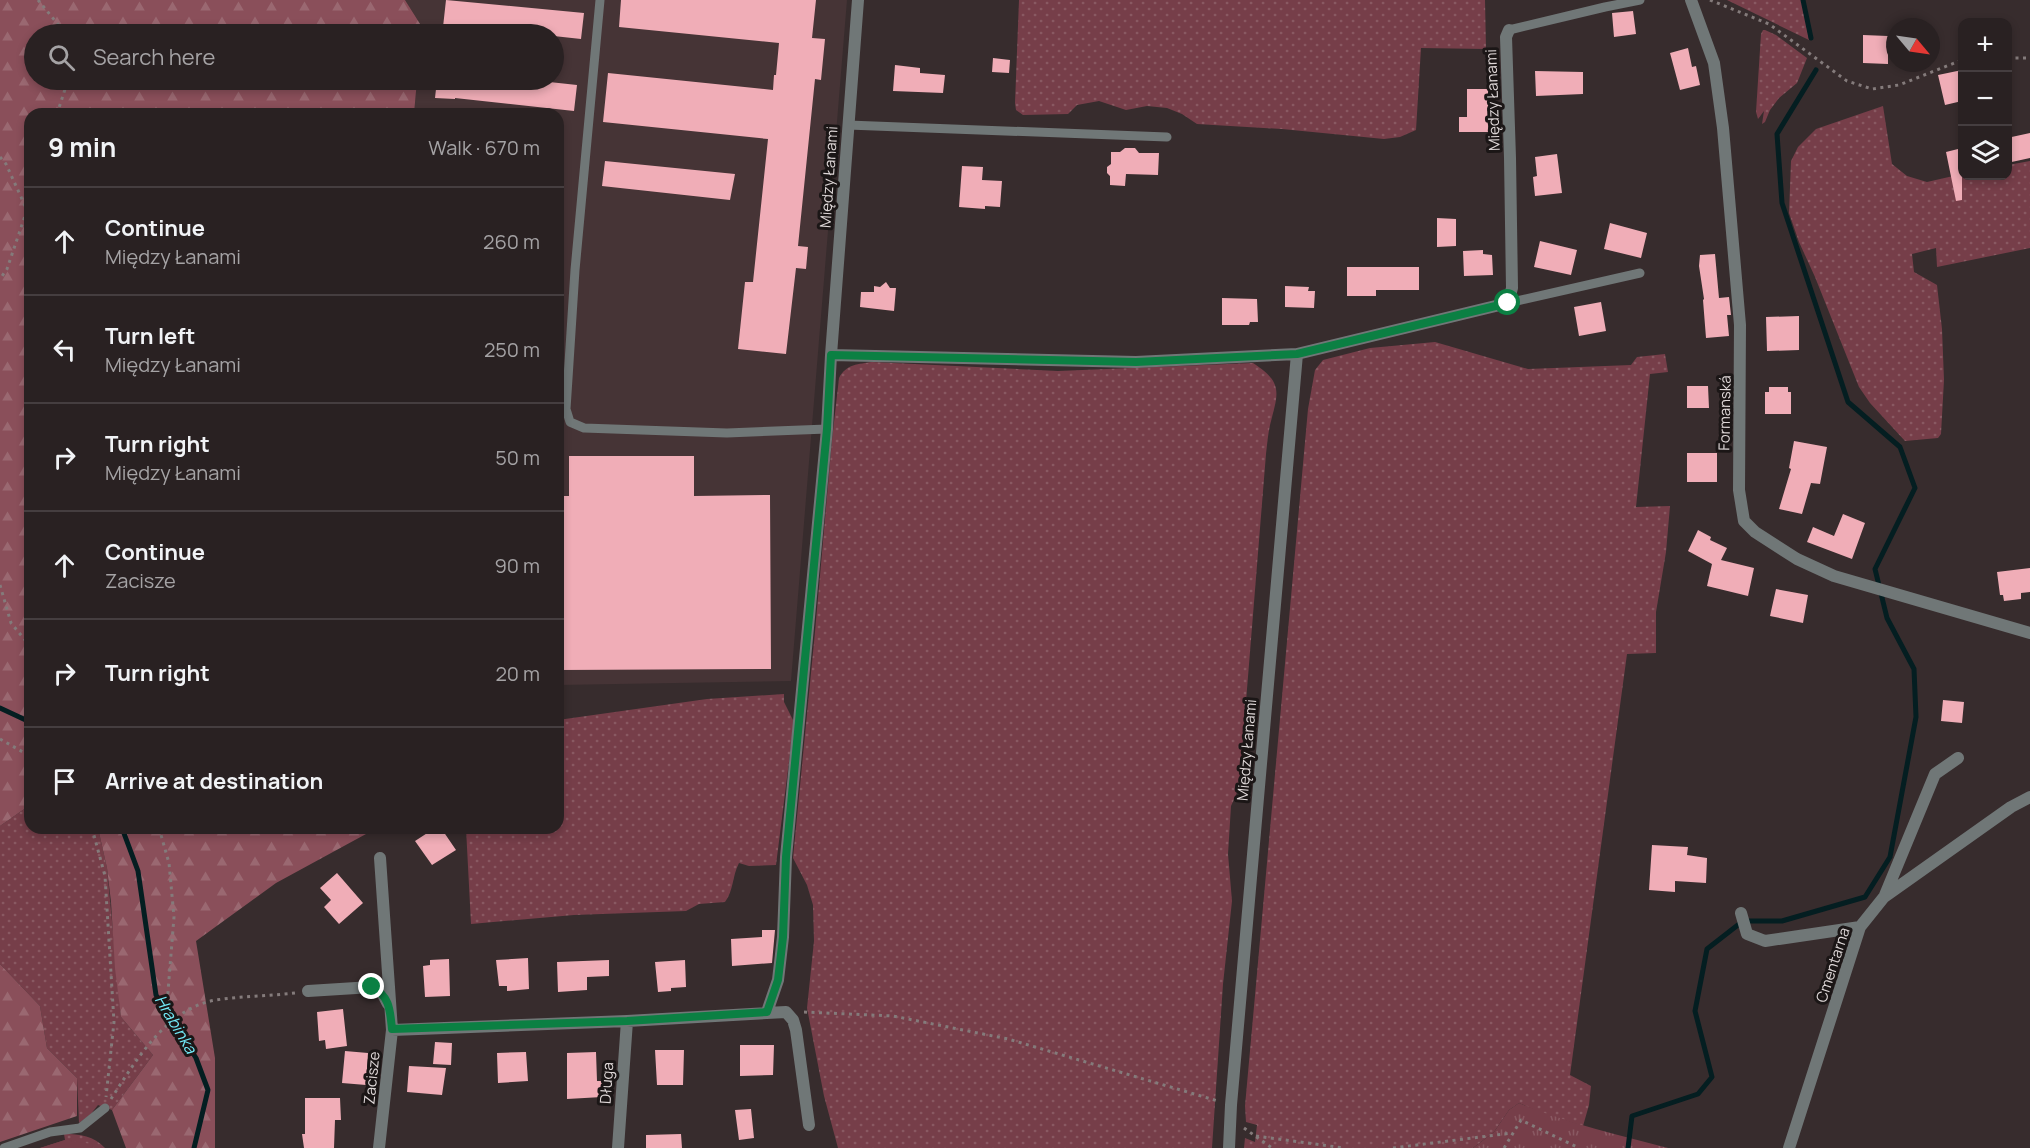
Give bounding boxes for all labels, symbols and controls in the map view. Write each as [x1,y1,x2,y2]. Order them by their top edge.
north arrow [1886,18,1940,72]
map controls [1958,18,2012,180]
button: + [1958,18,2012,72]
search box [24,24,564,90]
icon: search [45,41,78,74]
text: Search here [93,42,215,72]
street label: Między Łanami [1480,49,1505,151]
button: − [1958,72,2012,126]
street label: Między Łanami [814,125,843,229]
button: layers [1958,126,2012,180]
text: 9 min [48,129,116,165]
text: Walk · 670 m [428,134,540,161]
text: Continue [105,213,205,243]
icon: ahead [48,225,81,258]
text: 260 m [483,228,540,255]
text: Między Łanami [105,243,241,270]
route start [1494,289,1520,315]
text: Turn left [105,321,195,351]
icon: left [48,333,81,366]
text: 250 m [484,336,540,363]
text: Między Łanami [105,351,241,378]
street label: Formanská [1713,375,1736,451]
text: Turn right [105,429,210,459]
icon: right [48,441,81,474]
text: 50 m [495,444,540,471]
text: Między Łanami [105,459,241,486]
text: Continue [105,537,205,567]
icon: ahead [48,549,81,582]
text: 90 m [494,552,540,579]
text: Zacisze [105,567,176,594]
icon: right [48,657,81,690]
text: Turn right [105,658,210,688]
text: 20 m [495,660,540,687]
street label: Między Łanami [1232,698,1261,802]
icon: arrive [48,765,81,798]
text: Arrive at destination [105,766,323,796]
street label: Cmentarna [1811,925,1855,1005]
route end [358,973,384,999]
water label: Hrabinka [150,991,203,1058]
street label: Zacisze [358,1050,385,1105]
street label: Długa [595,1061,618,1105]

